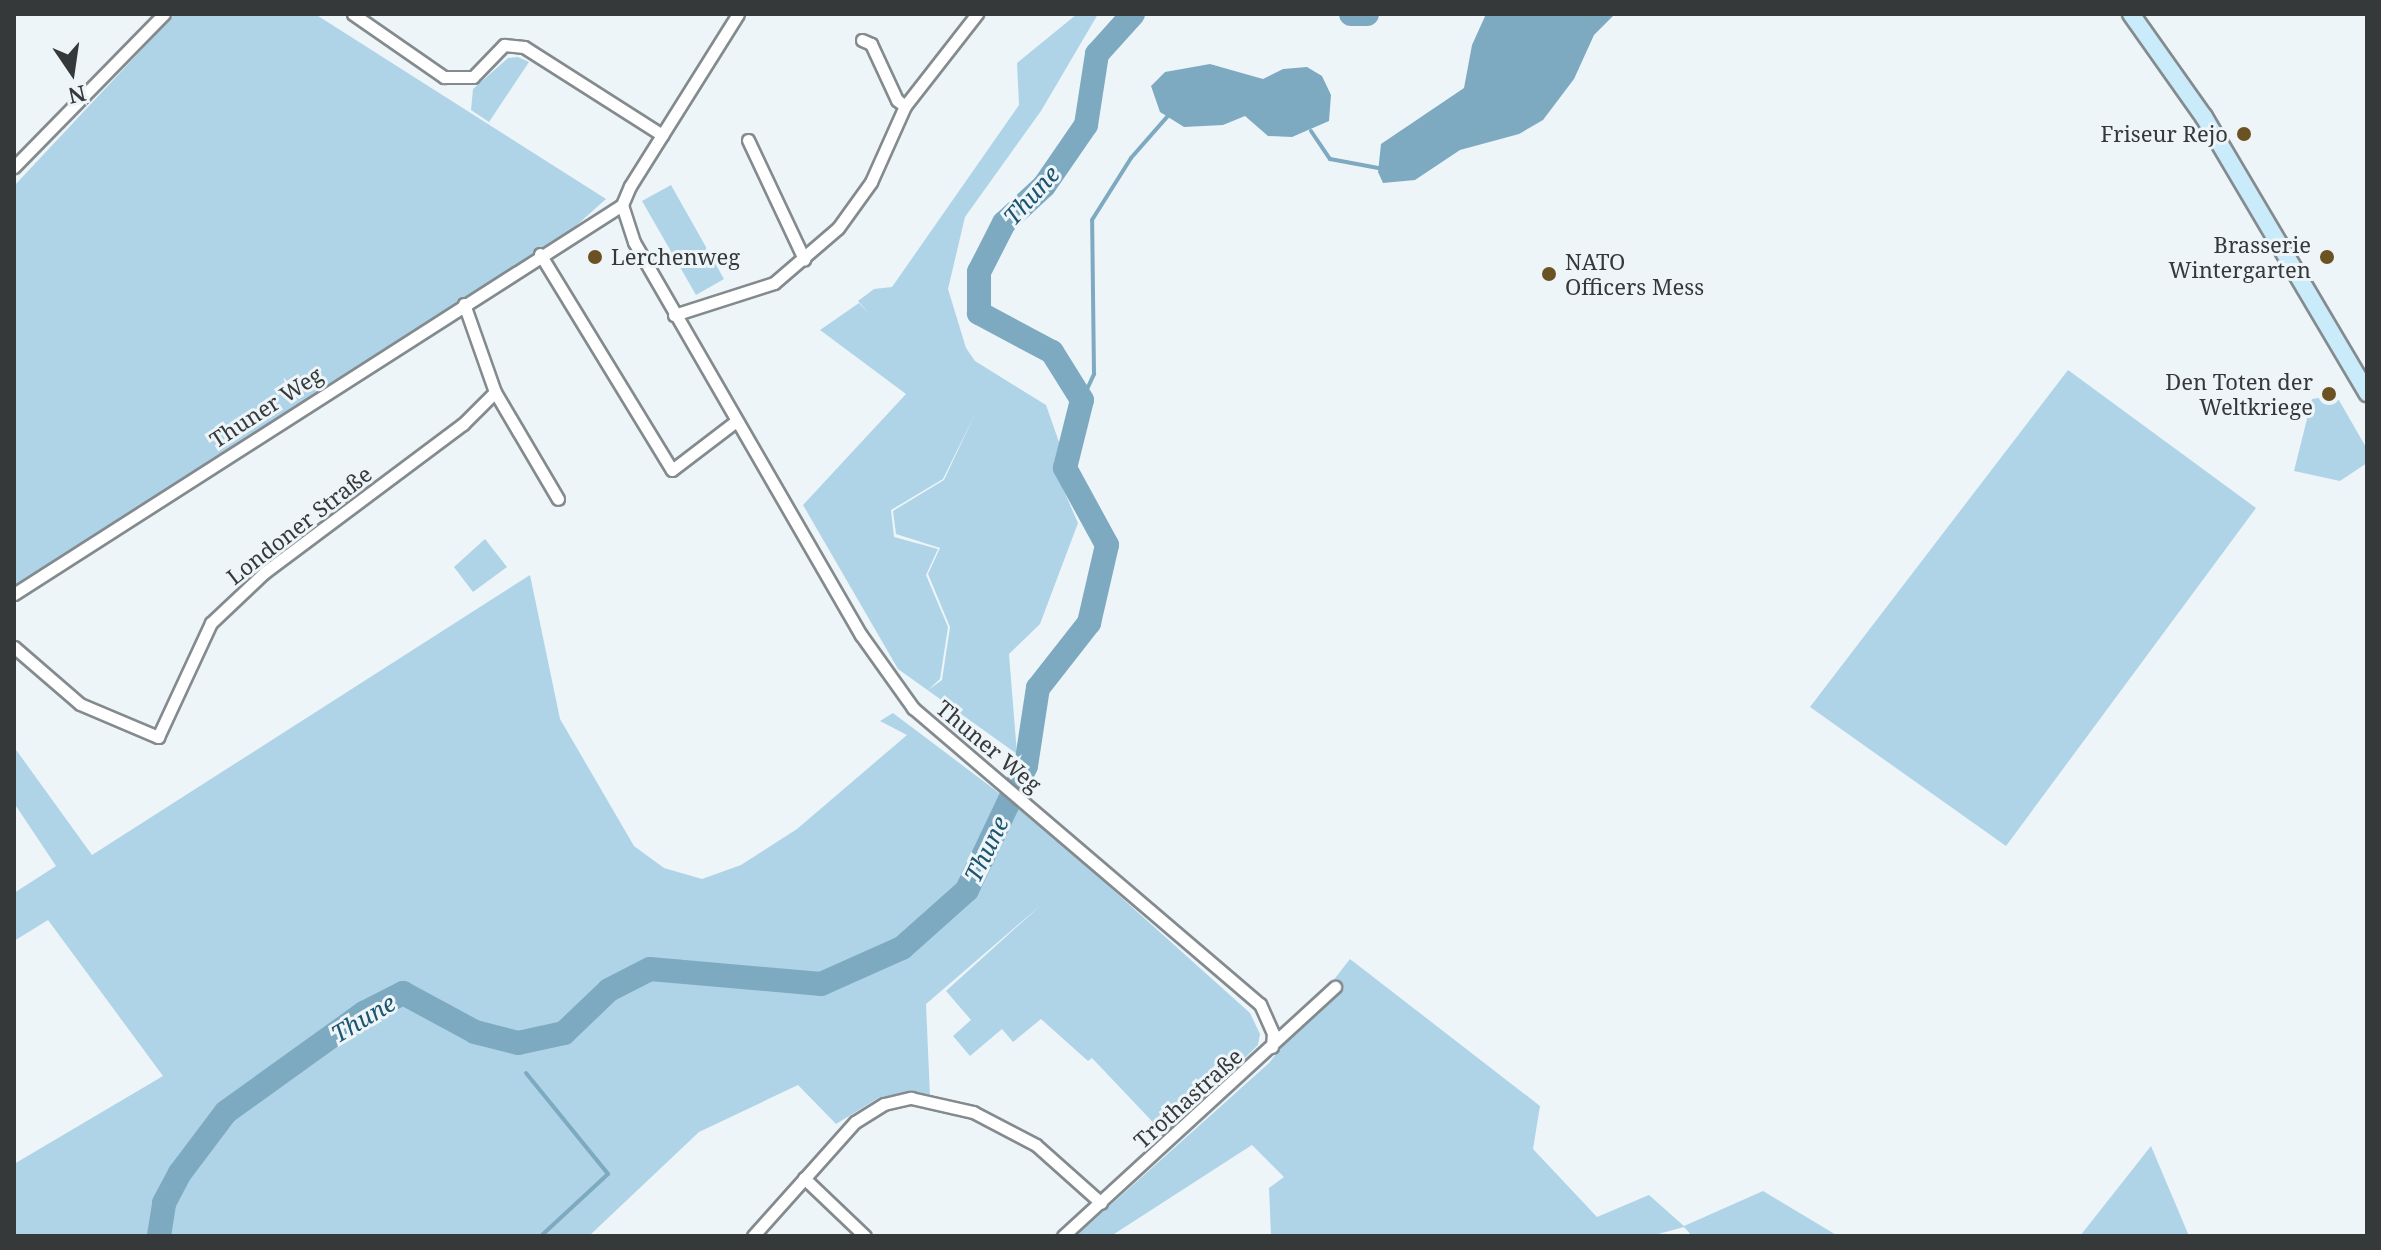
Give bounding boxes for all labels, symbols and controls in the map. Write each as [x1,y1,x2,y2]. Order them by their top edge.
north arrow [32,32,112,112]
text: N [66,79,89,112]
place label: Friseur Rejo [2100,121,2228,147]
marker: Friseur Rejo [2235,125,2253,143]
water label: Thune [997,159,1065,231]
place label: Brasserie Wintergarten [2169,231,2311,282]
place label: Lerchenweg [611,244,740,270]
marker: Lerchenweg [586,248,604,266]
place label: NATO Officers Mess [1565,248,1704,300]
marker: Brasserie Wintergarten [2318,248,2336,266]
marker: NATO Officers Mess [1540,265,1558,283]
street label: Thuner Weg [205,361,327,453]
place label: Den Toten der Weltkriege [2165,368,2313,420]
marker: Den Toten der Weltkriege [2320,385,2338,403]
street label: Londoner Straße [221,460,377,590]
street label: Thuner Weg [931,694,1047,798]
water label: Thune [958,811,1014,887]
water label: Thune [326,988,400,1048]
street label: Trothastraße [1128,1042,1248,1154]

